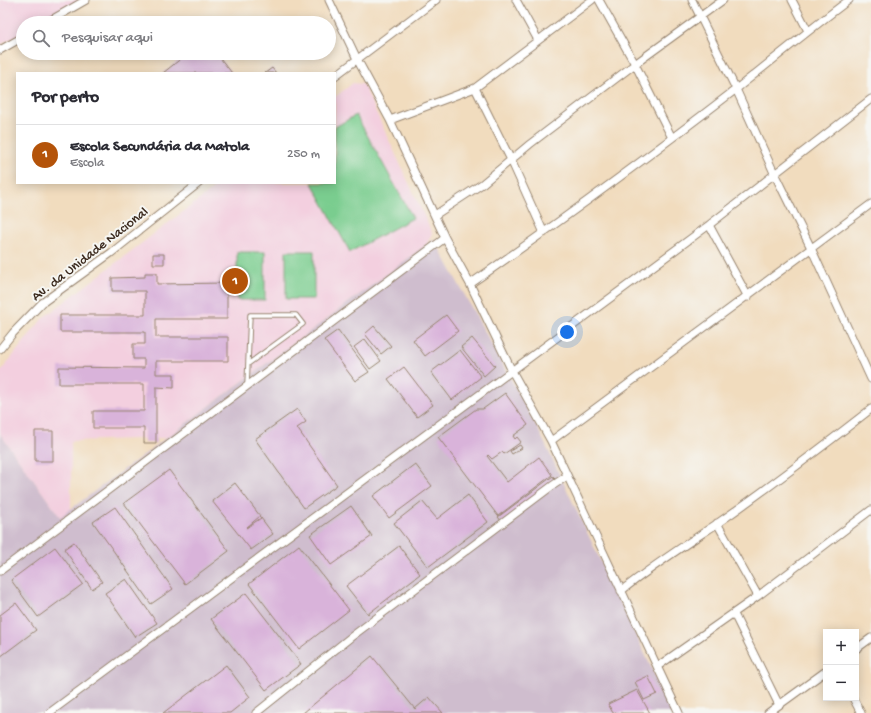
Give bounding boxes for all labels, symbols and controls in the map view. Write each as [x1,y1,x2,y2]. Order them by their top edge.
search box [16,16,336,60]
icon: search [30,27,52,49]
text: Pesquisar aqui [62,29,153,47]
text: Por perto [32,88,99,108]
text: Escola Secundária da Matola [70,138,249,156]
text: 1 [42,147,48,162]
text: 250 m [287,147,320,162]
text: Escola [70,156,104,171]
street label: Av. da Unidade Nacional [29,204,152,306]
pin: 1 [222,266,248,296]
your location [557,322,577,342]
map controls [823,629,859,701]
button: + [823,629,859,665]
button: − [823,665,859,701]

